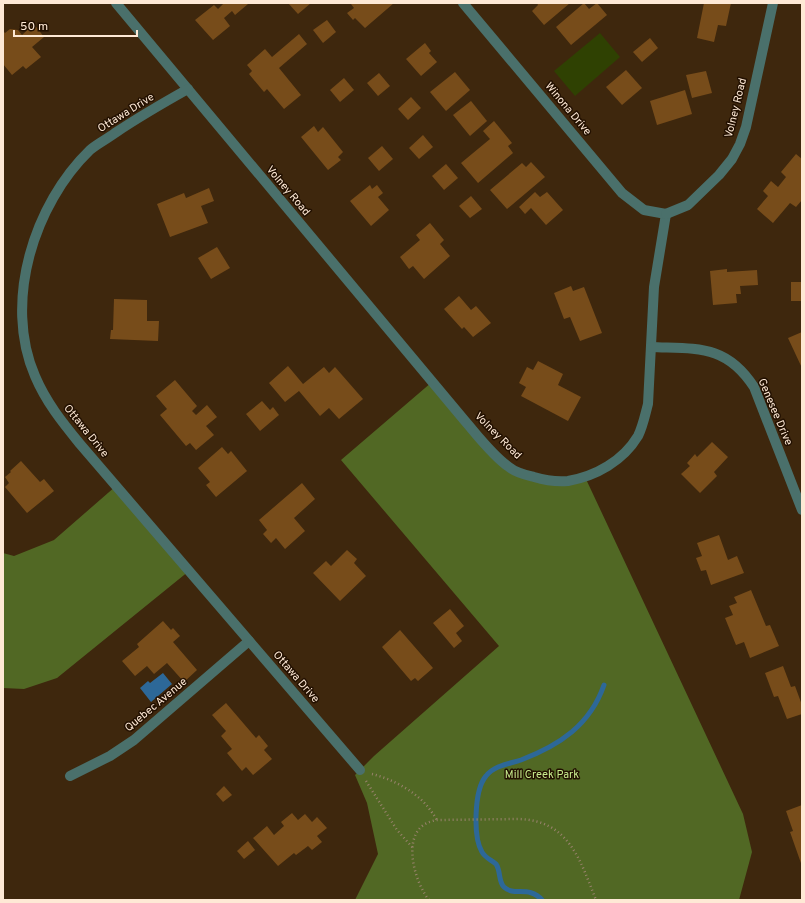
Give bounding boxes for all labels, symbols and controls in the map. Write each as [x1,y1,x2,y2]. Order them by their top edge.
scale bar [14,12,137,38]
text: 50 m [20,19,48,35]
street label: Volney Road [722,77,750,139]
street label: Winona Drive [542,80,594,139]
street label: Ottawa Drive [95,90,157,136]
street label: Volney Road [263,163,313,219]
street label: Genesee Drive [755,376,795,448]
street label: Ottawa Drive [60,402,112,460]
street label: Volney Road [471,409,525,463]
street label: Ottawa Drive [270,648,322,706]
street label: Quebec Avenue [122,675,190,735]
park label: Mill Creek Park [505,768,579,782]

